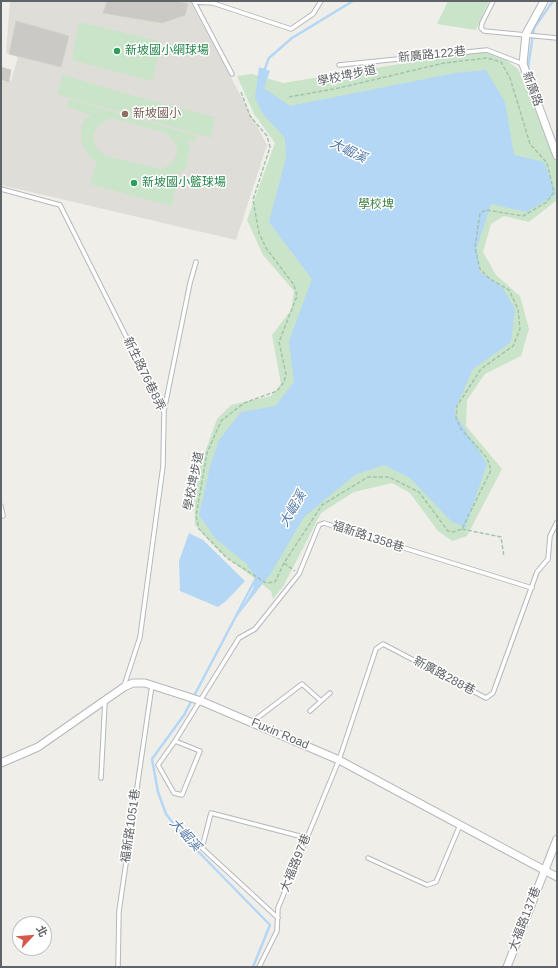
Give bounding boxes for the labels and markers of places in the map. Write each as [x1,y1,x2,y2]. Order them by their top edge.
place label: 新坡國小網球場 [125,44,209,58]
marker: 新坡國小網球場 [112,46,122,56]
place label: 新坡國小 [133,107,181,121]
marker: 新坡國小 [120,109,130,119]
place label: 新坡國小籃球場 [142,176,226,190]
marker: 新坡國小籃球場 [129,178,139,188]

